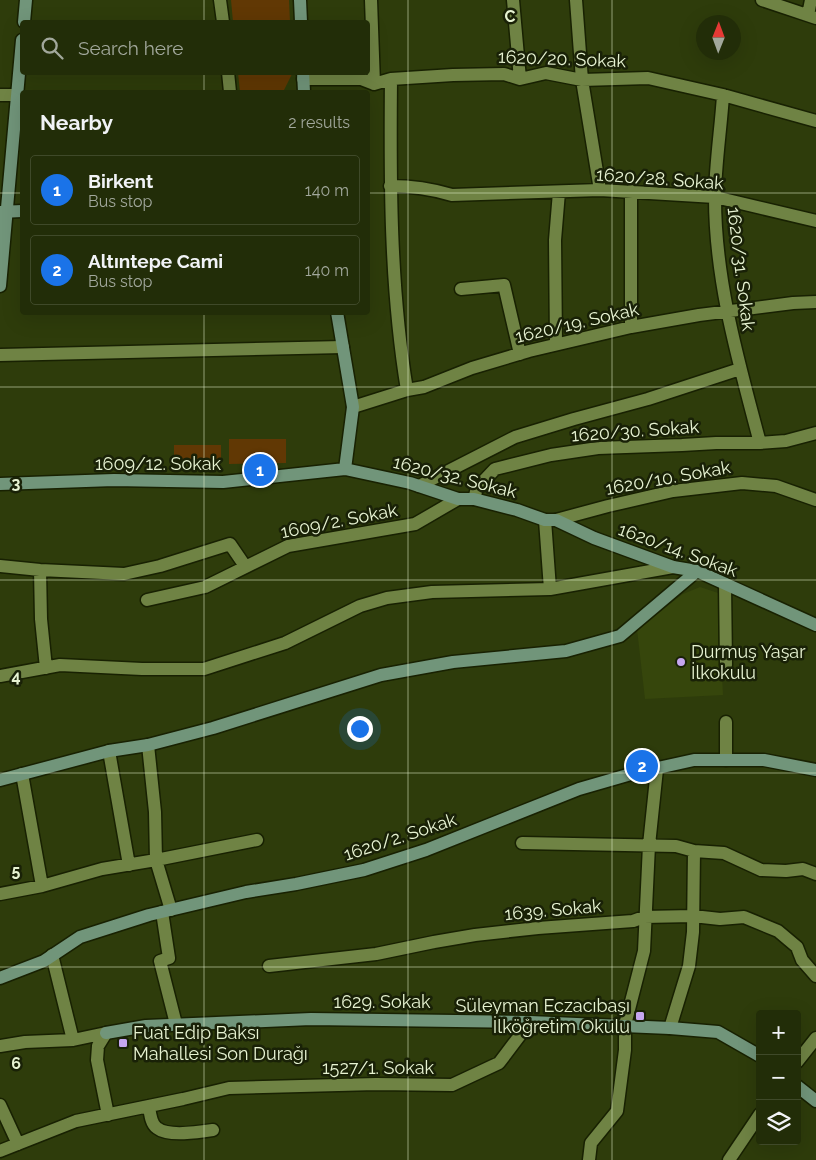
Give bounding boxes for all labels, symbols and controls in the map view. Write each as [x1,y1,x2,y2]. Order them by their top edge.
text: C [505,7,516,26]
north arrow [696,15,741,60]
search box [20,20,370,75]
icon: search [38,34,66,62]
text: Search here [78,37,184,59]
street label: 1620/20. Sokak [498,46,627,71]
text: Nearby [40,110,113,135]
text: 2 results [288,113,350,132]
street label: 1620/28. Sokak [596,164,725,193]
text: Birkent [88,170,153,192]
text: 1 [53,181,61,200]
text: 140 m [305,181,349,200]
text: Bus stop [88,192,152,211]
street label: 1620/31. Sokak [723,206,760,333]
text: Altıntepe Cami [88,250,223,272]
text: 2 [52,261,62,280]
text: 140 m [305,261,349,280]
text: Bus stop [88,272,152,291]
street label: 1620/19. Sokak [513,298,641,347]
street label: 1620/30. Sokak [570,416,700,445]
pin: 1 [244,451,276,489]
street label: 1620/32. Sokak [391,451,520,502]
street label: 1609/12. Sokak [95,453,222,474]
street label: 1620/10. Sokak [604,456,732,499]
text: 3 [12,474,21,493]
street label: 1609/2. Sokak [279,499,399,542]
street label: 1620/14. Sokak [616,518,741,581]
place label: Durmuş Yaşar İlkokulu [691,641,806,683]
marker: Durmuş Yaşar İlkokulu [675,656,687,668]
text: 4 [11,667,21,686]
your location [347,716,373,742]
pin: 2 [626,747,658,785]
street label: 1620/2. Sokak [341,808,459,865]
text: 5 [12,861,21,880]
street label: 1639. Sokak [504,895,603,924]
street label: 1629. Sokak [334,991,431,1012]
place label: Süleyman Eczacıbaşı İlköğretim Okulu [455,995,630,1037]
marker: Süleyman Eczacıbaşı İlköğretim Okulu [634,1010,646,1022]
map controls [756,1010,801,1145]
button: + [756,1010,801,1055]
place label: Fuat Edip Baksı Mahallesi Son Durağı [133,1022,308,1064]
marker: Fuat Edip Baksı Mahallesi Son Durağı [117,1037,129,1049]
text: 6 [11,1054,21,1073]
button: − [756,1055,801,1100]
street label: 1527/1. Sokak [322,1057,435,1078]
button: layers [756,1100,801,1145]

